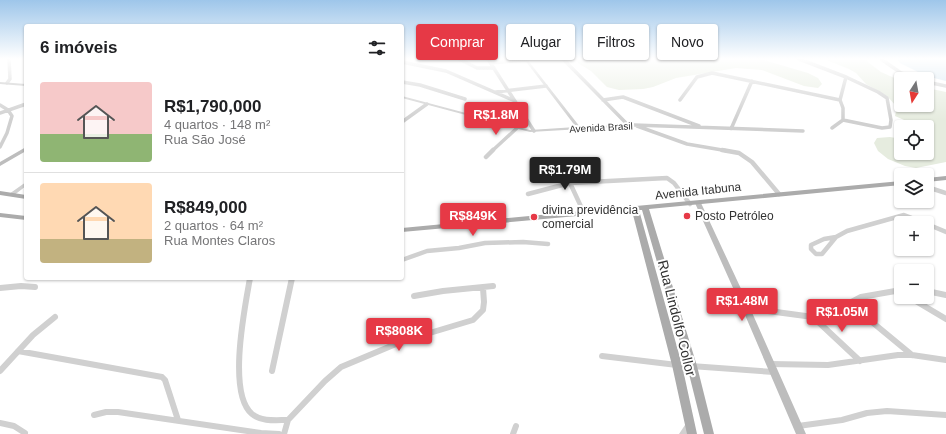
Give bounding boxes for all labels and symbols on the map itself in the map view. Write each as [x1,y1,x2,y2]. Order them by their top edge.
north arrow [894,72,934,112]
pin: R$1.8M [463,102,529,136]
street label: Avenida Brasil [569,120,633,135]
pin: R$1.79M [528,157,602,191]
street label: Avenida Itabuna [654,179,742,202]
pin: R$849K [440,203,506,237]
place label: divina previdência comercial [542,203,638,231]
place label: Posto Petróleo [695,209,774,223]
marker: Posto Petróleo [682,211,692,221]
marker: divina previdência comercial [529,212,539,222]
street label: Rua Lindolfo Collor [655,258,699,378]
pin: R$1.48M [705,288,779,322]
pin: R$1.05M [805,299,879,333]
pin: R$808K [366,318,432,352]

